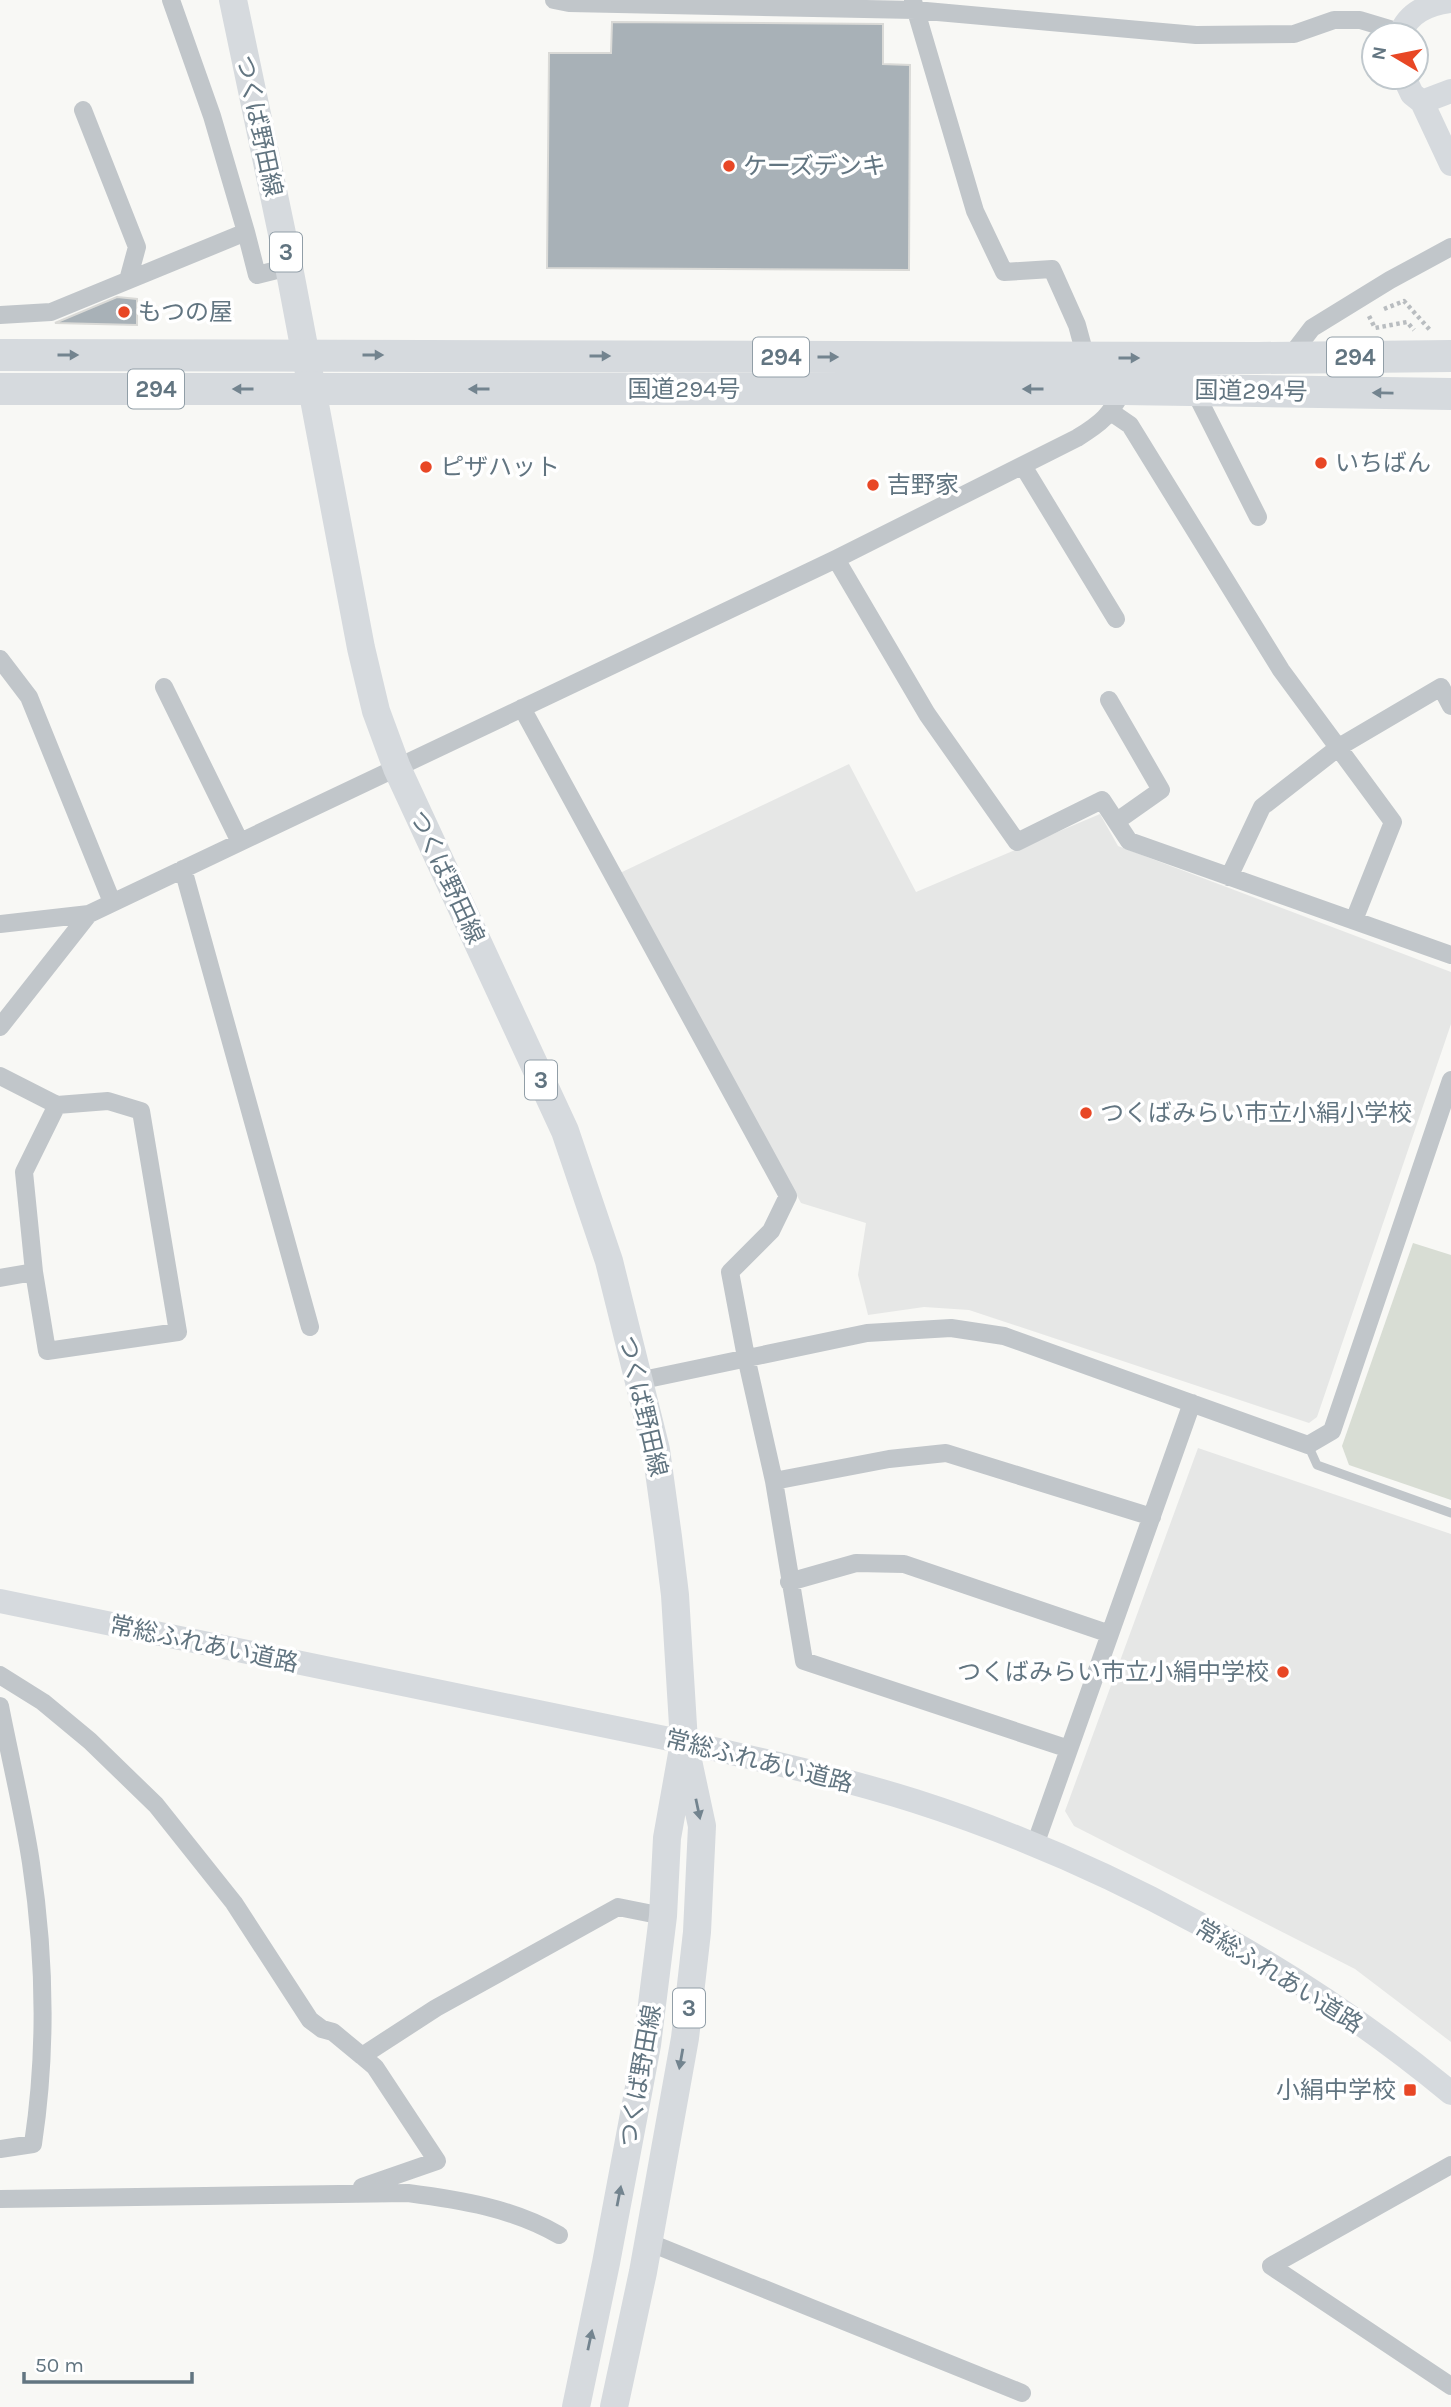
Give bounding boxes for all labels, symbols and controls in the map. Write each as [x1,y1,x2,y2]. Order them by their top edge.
north arrow [1360,21,1430,91]
text: N [1367,45,1391,62]
street label: つくば野田線 [230,53,288,199]
place label: ケーズデンキ [743,152,886,180]
marker: ケーズデンキ [721,158,737,174]
road number: 3 [270,232,302,272]
place label: もつの屋 [138,298,233,326]
marker: もつの屋 [116,304,132,320]
road number: 294 [753,338,809,376]
road number: 294 [1327,338,1383,376]
one-way arrow [57,349,79,361]
one-way arrow [362,349,384,361]
one-way arrow [589,350,611,362]
one-way arrow [817,351,839,363]
one-way arrow [1118,352,1140,364]
road number: 294 [128,370,184,408]
street label: 国道294号 [627,375,741,403]
street label: 国道294号 [1194,376,1308,406]
one-way arrow [232,383,254,395]
one-way arrow [468,383,490,395]
one-way arrow [1022,383,1044,395]
one-way arrow [1372,387,1394,399]
place label: いちばん [1335,449,1431,477]
place label: ピザハット [440,453,560,481]
marker: いちばん [1313,455,1329,471]
marker: ピザハット [418,459,434,475]
place label: 吉野家 [887,471,959,499]
marker: 吉野家 [865,477,881,493]
street label: つくば野田線 [404,806,490,948]
road number: 3 [525,1060,557,1100]
place label: つくばみらい市立小絹小学校 [1100,1099,1412,1127]
marker: つくばみらい市立小絹小学校 [1078,1105,1094,1121]
street label: つくば野田線 [613,1333,673,1479]
street label: 常総ふれあい道路 [107,1610,301,1678]
place label: つくばみらい市立小絹中学校 [957,1658,1269,1686]
marker: つくばみらい市立小絹中学校 [1275,1664,1291,1680]
street label: 常総ふれあい道路 [662,1724,856,1798]
one-way arrow [693,1798,704,1820]
street label: 常総ふれあい道路 [1190,1913,1368,2039]
road number: 3 [673,1988,705,2027]
street label: つくば野田線 [614,2003,666,2149]
one-way arrow [676,2048,687,2070]
place label: 小絹中学校 [1276,2076,1396,2104]
marker: 小絹中学校 [1402,2082,1418,2098]
one-way arrow [614,2185,625,2207]
one-way arrow [585,2329,596,2351]
scale bar [24,2340,192,2384]
text: 50 m [35,2353,84,2377]

